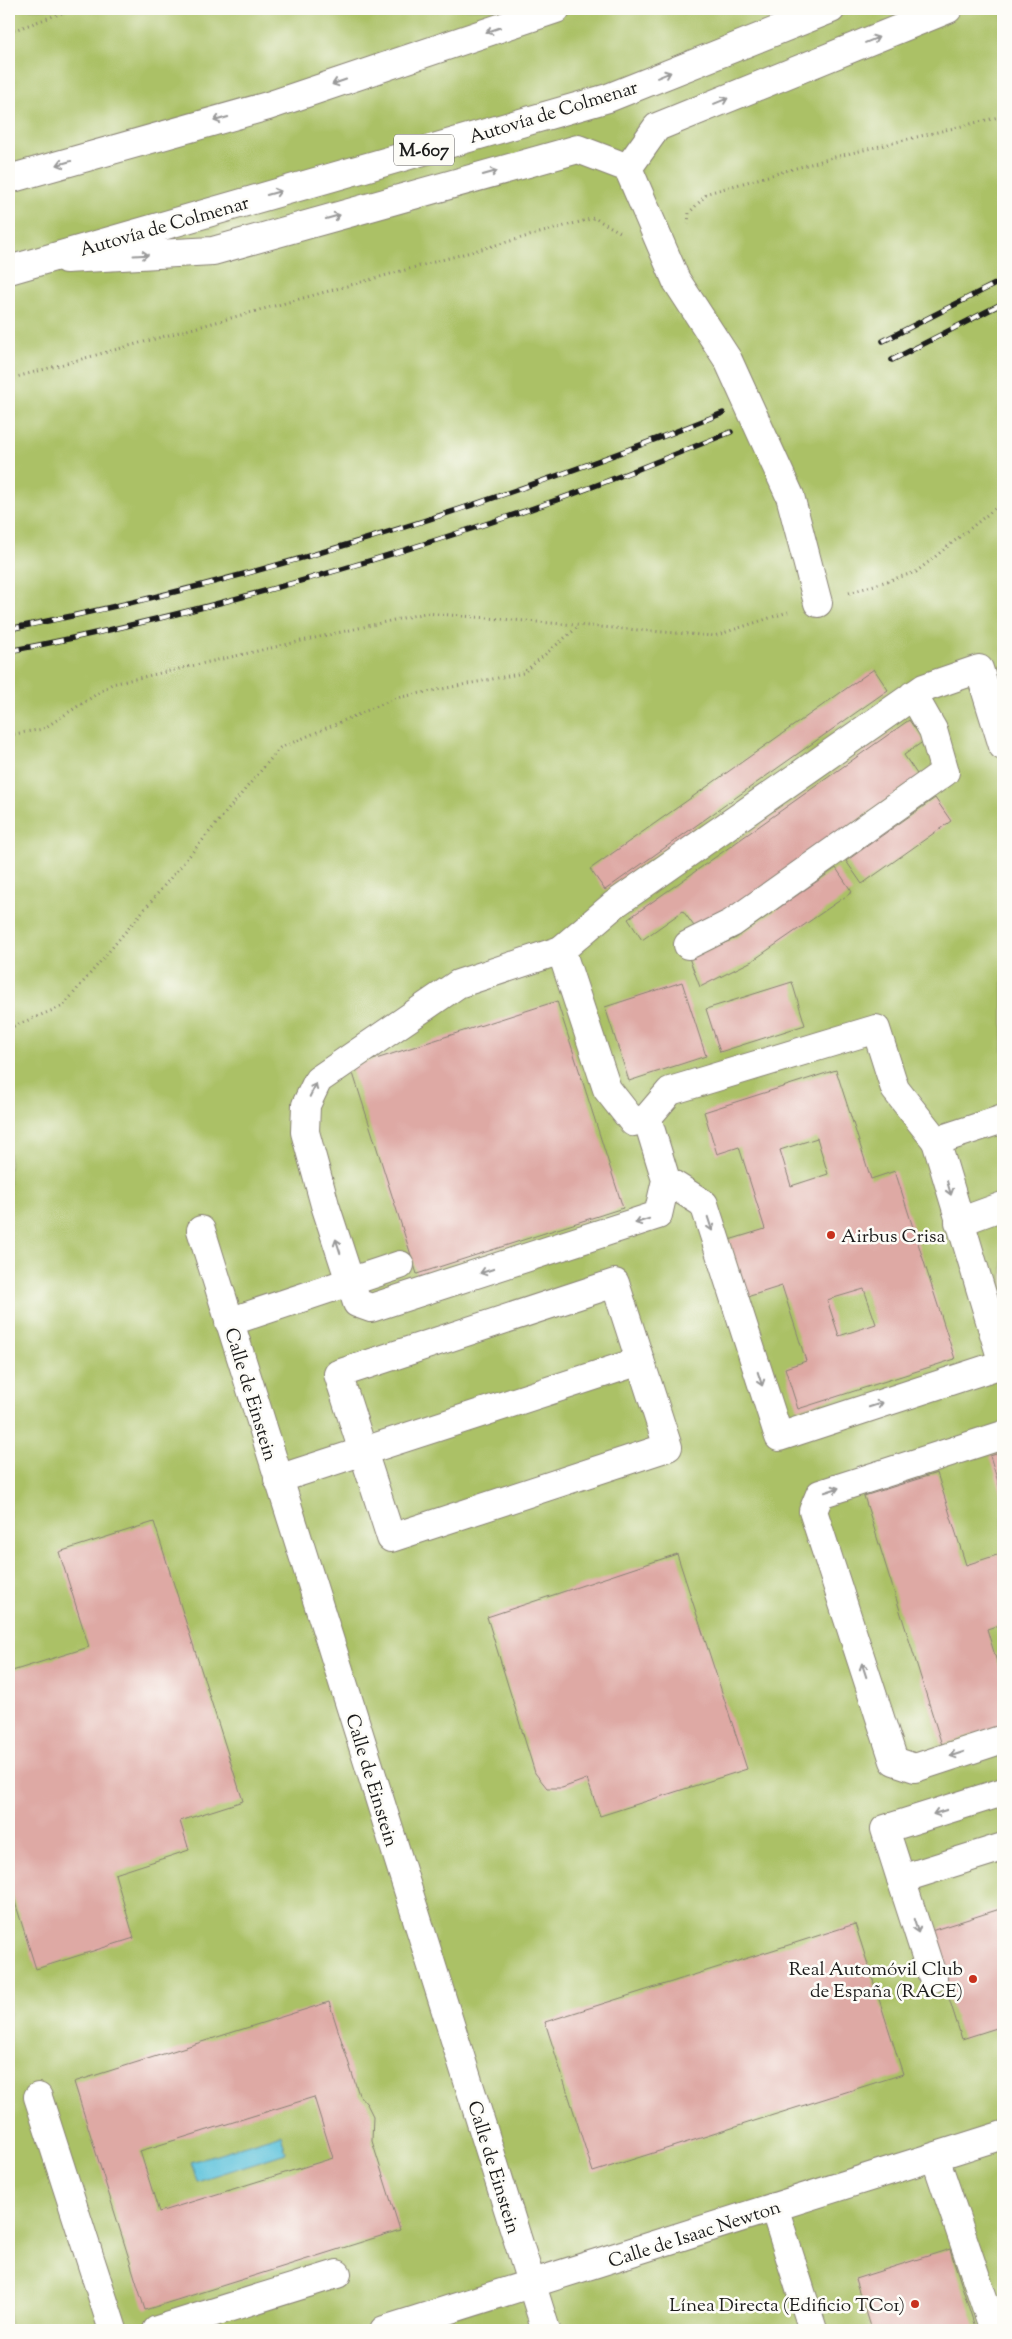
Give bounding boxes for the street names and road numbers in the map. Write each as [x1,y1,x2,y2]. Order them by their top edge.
street label: Autovía de Colmenar [466,75,641,152]
road number: M-607 [394,134,454,166]
street label: Autovía de Colmenar [77,190,253,265]
street label: Calle de Einstein [217,1325,283,1465]
street label: Calle de Einstein [338,1711,404,1851]
street label: Calle de Einstein [460,2098,526,2238]
street label: Calle de Isaac Newton [605,2195,785,2276]

